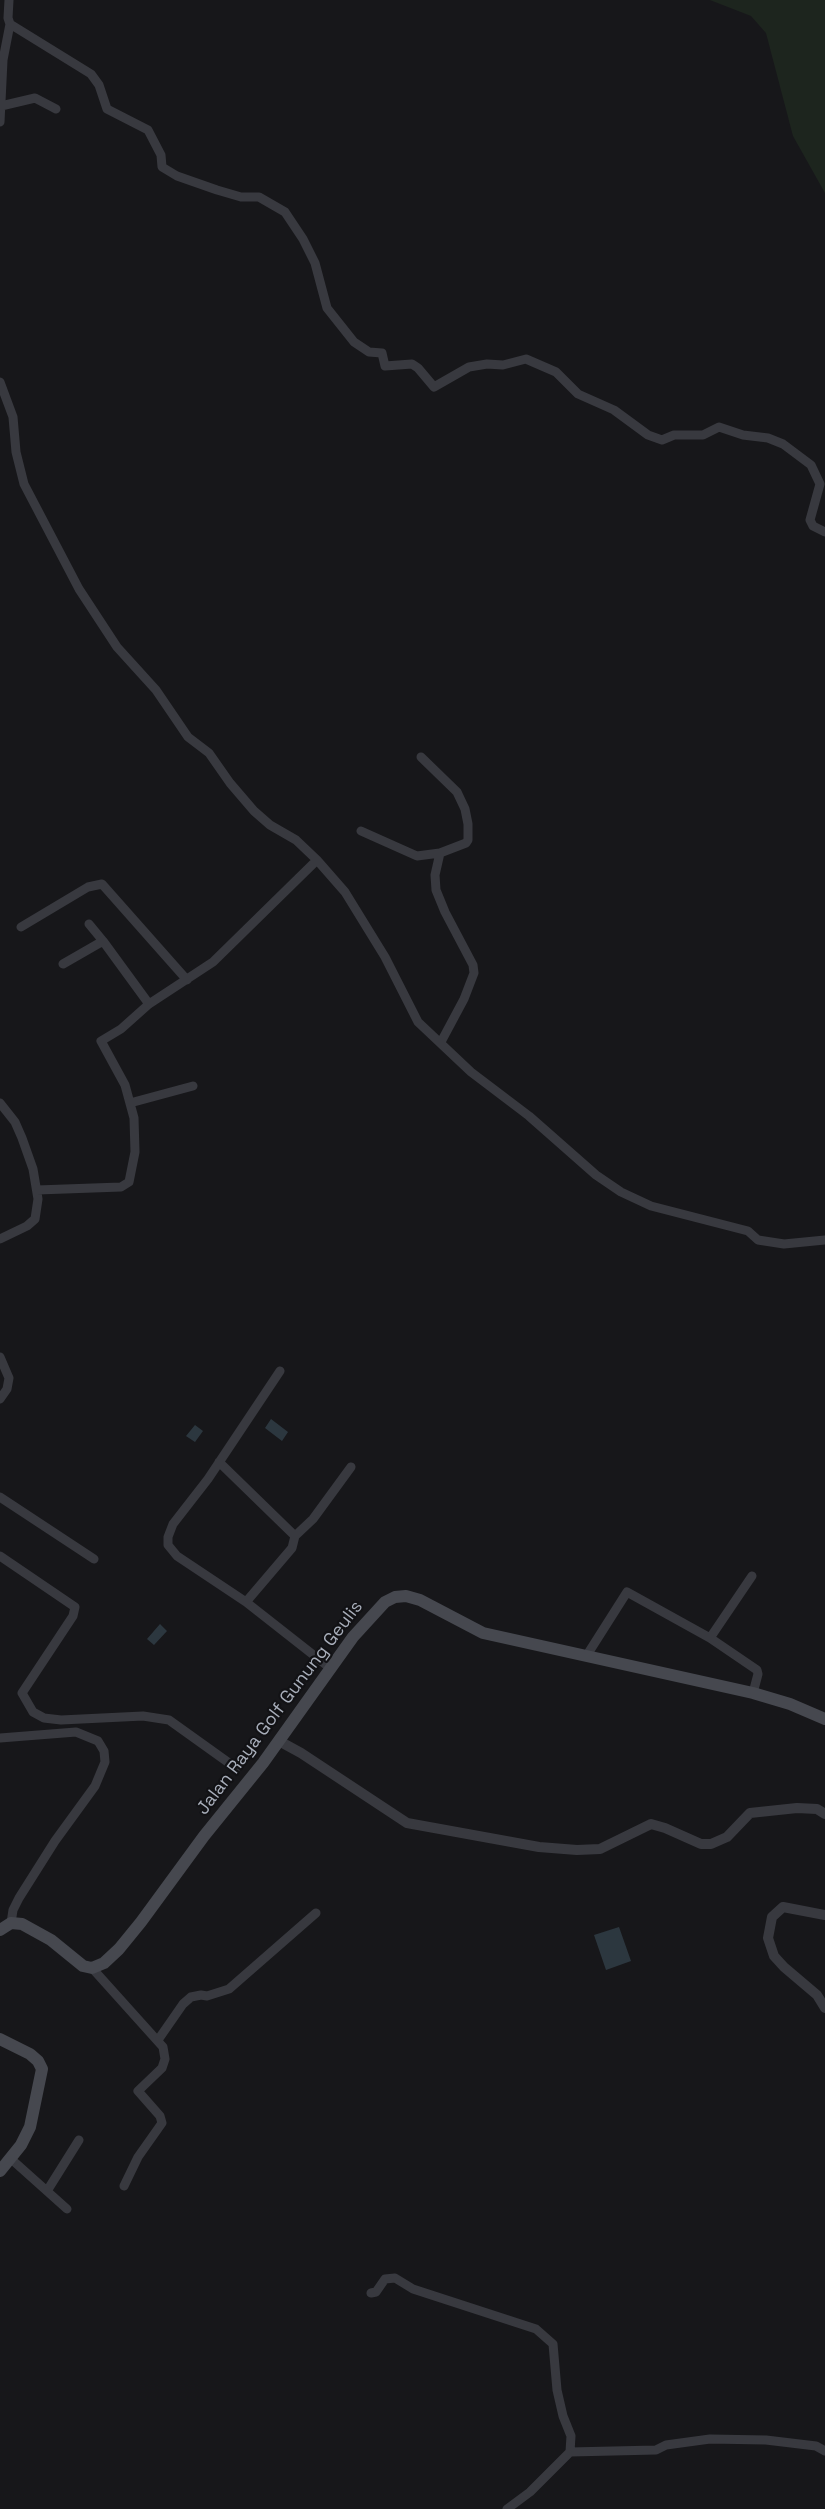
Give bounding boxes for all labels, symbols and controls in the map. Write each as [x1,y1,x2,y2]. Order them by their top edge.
street label: Jalan Raya Golf Gunung Geulis [192,1597,368,1819]

